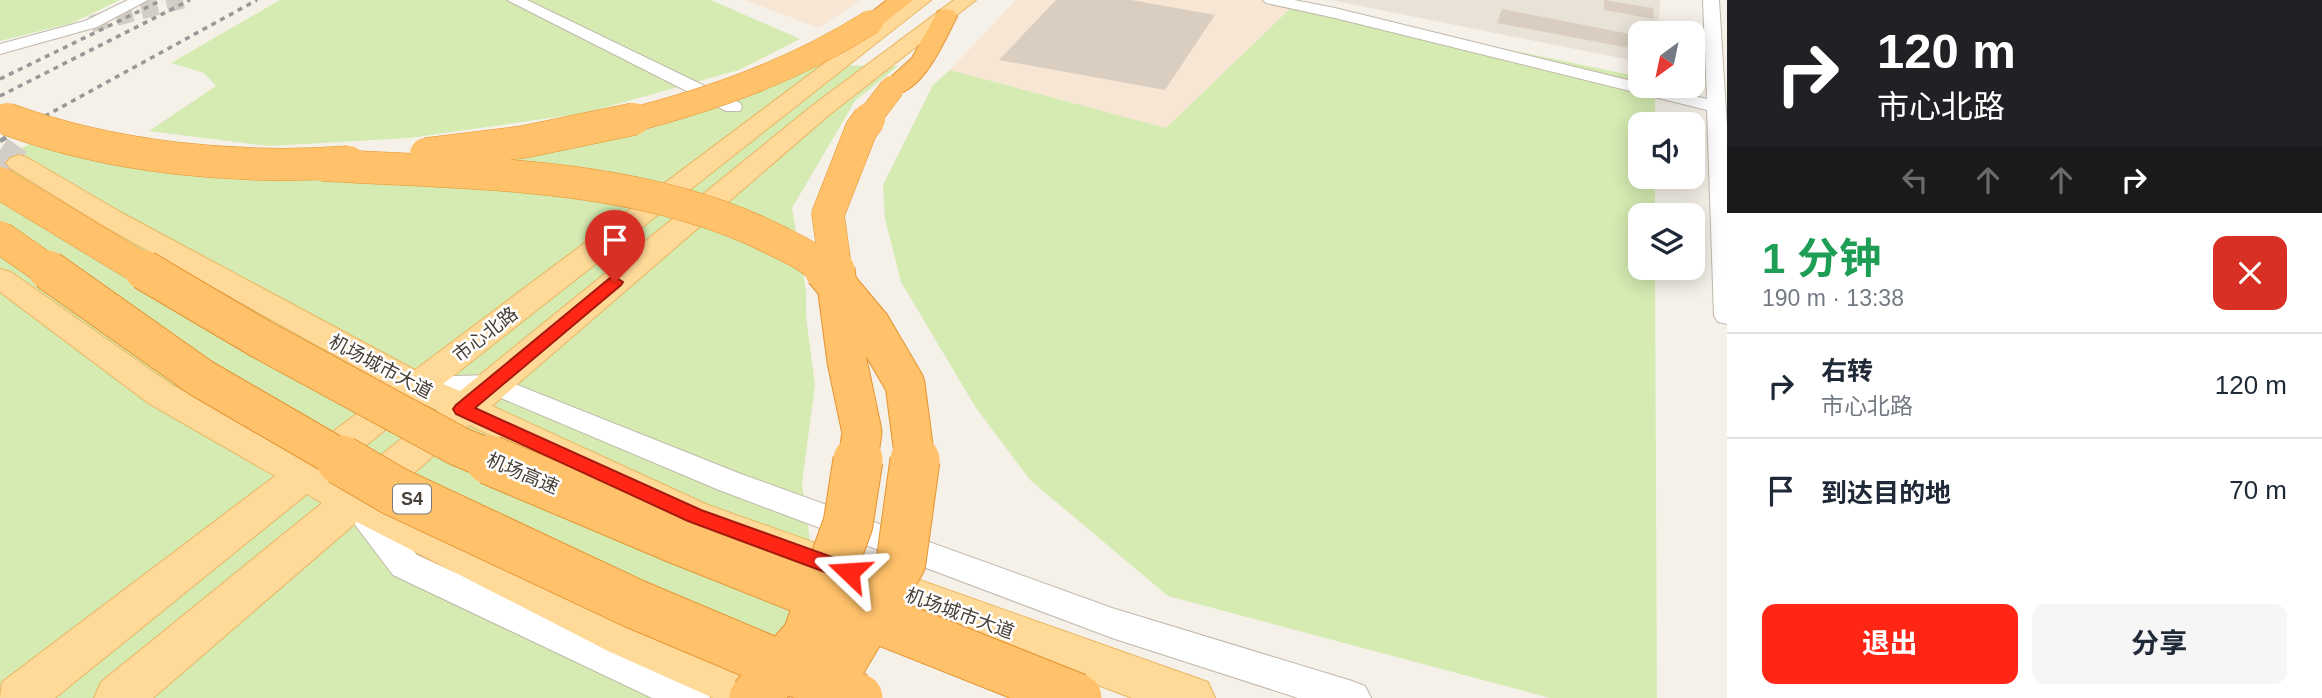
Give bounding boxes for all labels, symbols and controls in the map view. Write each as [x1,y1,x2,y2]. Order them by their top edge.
north arrow [1628,21,1704,98]
map controls [1628,21,1705,280]
text: 120 m [1877,24,2016,78]
icon: right [1762,28,1853,119]
text: 市心北路 [1877,89,2005,125]
button: sound [1628,112,1705,189]
icon: left [1896,161,1934,199]
icon: ahead [1969,161,2007,199]
icon: ahead [2042,161,2080,199]
icon: right [2115,161,2153,199]
button: layers [1628,203,1705,280]
pin [585,210,645,282]
icon: arrive [596,221,634,259]
text: 1 分钟 [1762,235,1881,282]
button: close [2213,236,2287,310]
text: 190 m · 13:38 [1762,285,1904,311]
street label: 市心北路 [449,303,522,366]
street label: 机场城市大道 [326,330,436,402]
text: 右转 [1821,356,1873,386]
icon: right [1762,367,1800,405]
text: 120 m [2215,370,2287,400]
text: 市心北路 [1821,393,1913,419]
street label: 机场高速 [484,449,562,498]
icon: arrive [1762,472,1800,510]
text: 70 m [2229,475,2287,505]
text: 到达目的地 [1821,478,1951,508]
road number: S4 [393,485,431,514]
position arrow [812,535,886,609]
street label: 机场城市大道 [903,584,1017,643]
button: 退出 [1762,604,2018,684]
button: 分享 [2032,604,2287,684]

